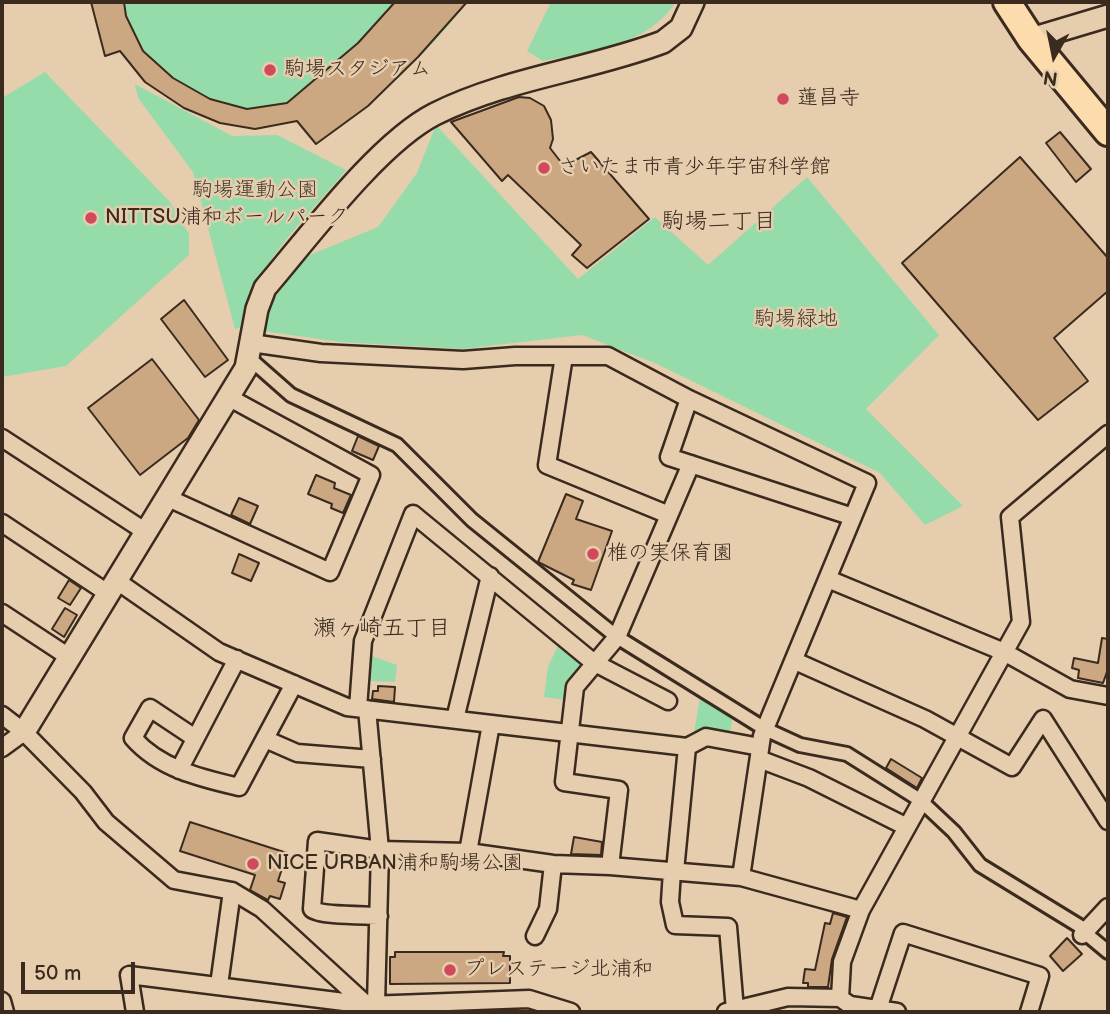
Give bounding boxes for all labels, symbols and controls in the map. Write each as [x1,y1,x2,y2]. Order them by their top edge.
north arrow [1019,21,1089,91]
place label: 駒場スタジアム [284,57,431,83]
marker: 駒場スタジアム [262,62,278,78]
text: N [1042,65,1059,90]
place label: 蓮昌寺 [797,86,860,112]
marker: 蓮昌寺 [775,91,791,107]
place label: さいたま市青少年宇宙科学館 [558,155,831,181]
marker: さいたま市青少年宇宙科学館 [536,160,552,176]
park label: 駒場運動公園 [192,178,318,204]
place label: NITTSU浦和ボールパーク [105,205,349,231]
district label: 駒場二丁目 [662,208,776,236]
marker: NITTSU浦和ボールパーク [83,210,99,226]
park label: 駒場緑地 [754,307,838,333]
place label: 椎の実保育園 [607,541,733,567]
marker: 椎の実保育園 [585,546,601,562]
district label: 瀬ヶ崎五丁目 [313,615,451,643]
place label: NICE URBAN浦和駒場公園 [267,851,523,877]
marker: NICE URBAN浦和駒場公園 [245,856,261,872]
scale bar [24,948,138,992]
place label: プレステージ北浦和 [464,957,653,983]
text: 50 m [34,961,81,986]
marker: プレステージ北浦和 [442,962,458,978]

